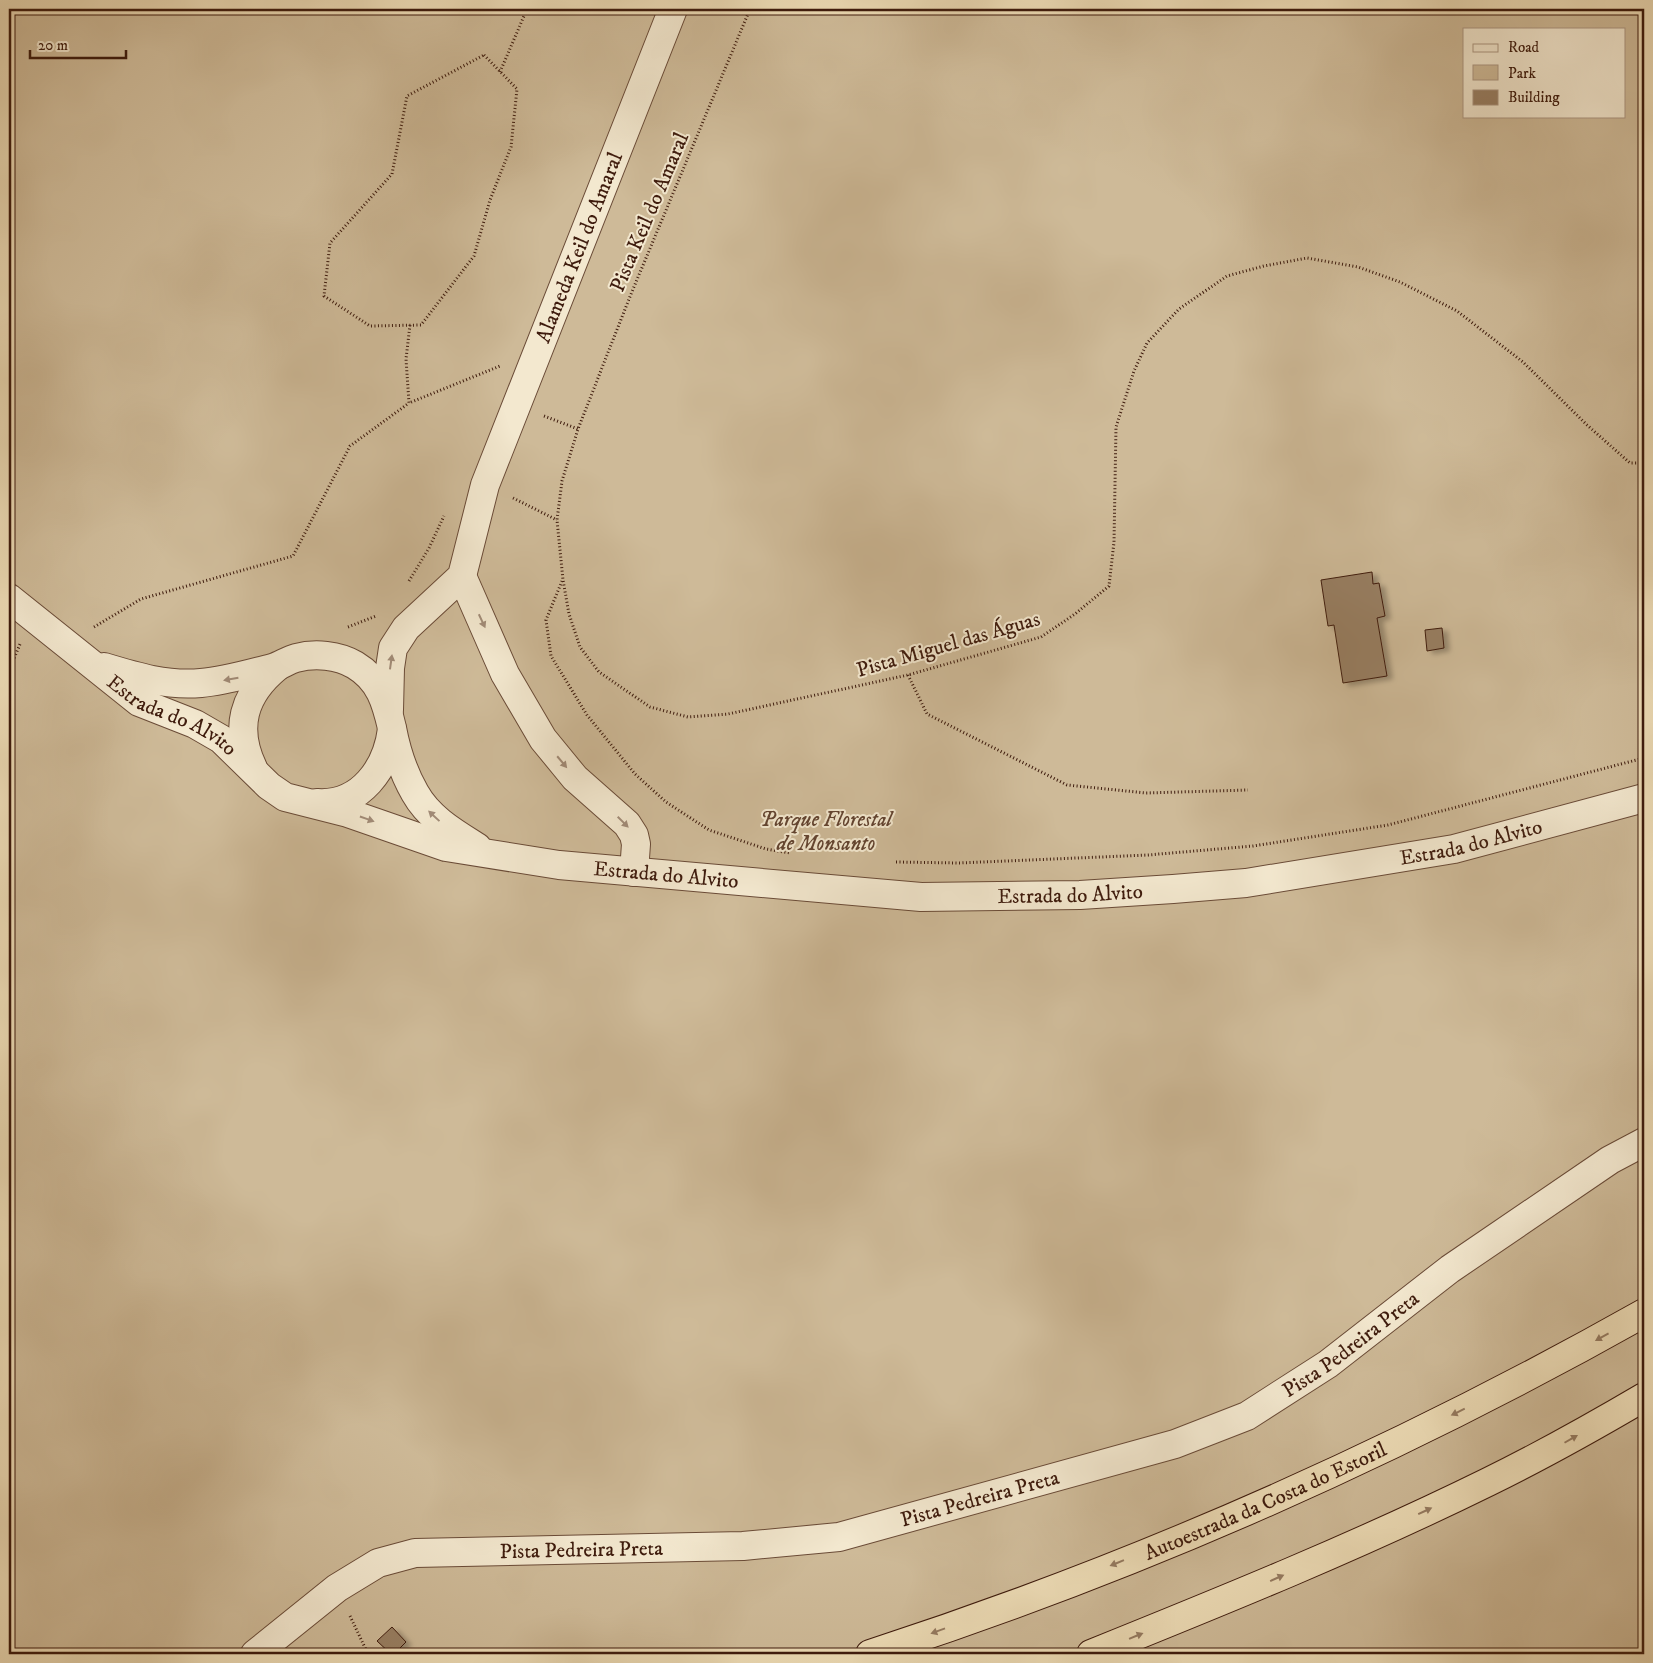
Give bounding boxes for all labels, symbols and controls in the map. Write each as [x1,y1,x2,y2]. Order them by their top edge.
scale bar [30,28,126,60]
legend [1463,28,1626,118]
text: 20 m [38,36,68,55]
text: Road [1508,38,1540,57]
text: Park [1508,64,1537,83]
text: Building [1508,88,1560,107]
street label: Pista Keil do Amaral [605,128,695,296]
street label: Alameda Keil do Amaral [530,148,629,347]
street label: Pista Miguel das Águas [853,604,1043,684]
one-way arrow [479,614,487,628]
one-way arrow [387,653,395,669]
street label: Estrada do Alvito [101,669,242,762]
one-way arrow [222,675,238,683]
one-way arrow [556,755,567,768]
park label: Parque Florestal de Monsanto [760,807,894,857]
one-way arrow [428,810,440,822]
street label: Estrada do Alvito [1398,814,1545,872]
one-way arrow [360,816,375,824]
one-way arrow [617,816,629,828]
street label: Estrada do Alvito [592,856,740,895]
street label: Estrada do Alvito [997,879,1144,910]
street label: Pista Pedreira Preta [1278,1286,1425,1404]
one-way arrow [1594,1333,1609,1341]
one-way arrow [1451,1408,1465,1416]
one-way arrow [1563,1435,1578,1443]
street label: Autoestrada da Costa do Estoril [1140,1437,1392,1567]
street label: Pista Pedreira Preta [898,1465,1062,1533]
one-way arrow [1418,1507,1432,1515]
street label: Pista Pedreira Preta [499,1536,663,1565]
one-way arrow [1110,1560,1124,1568]
one-way arrow [1270,1574,1284,1582]
one-way arrow [931,1628,946,1635]
one-way arrow [1129,1631,1143,1639]

